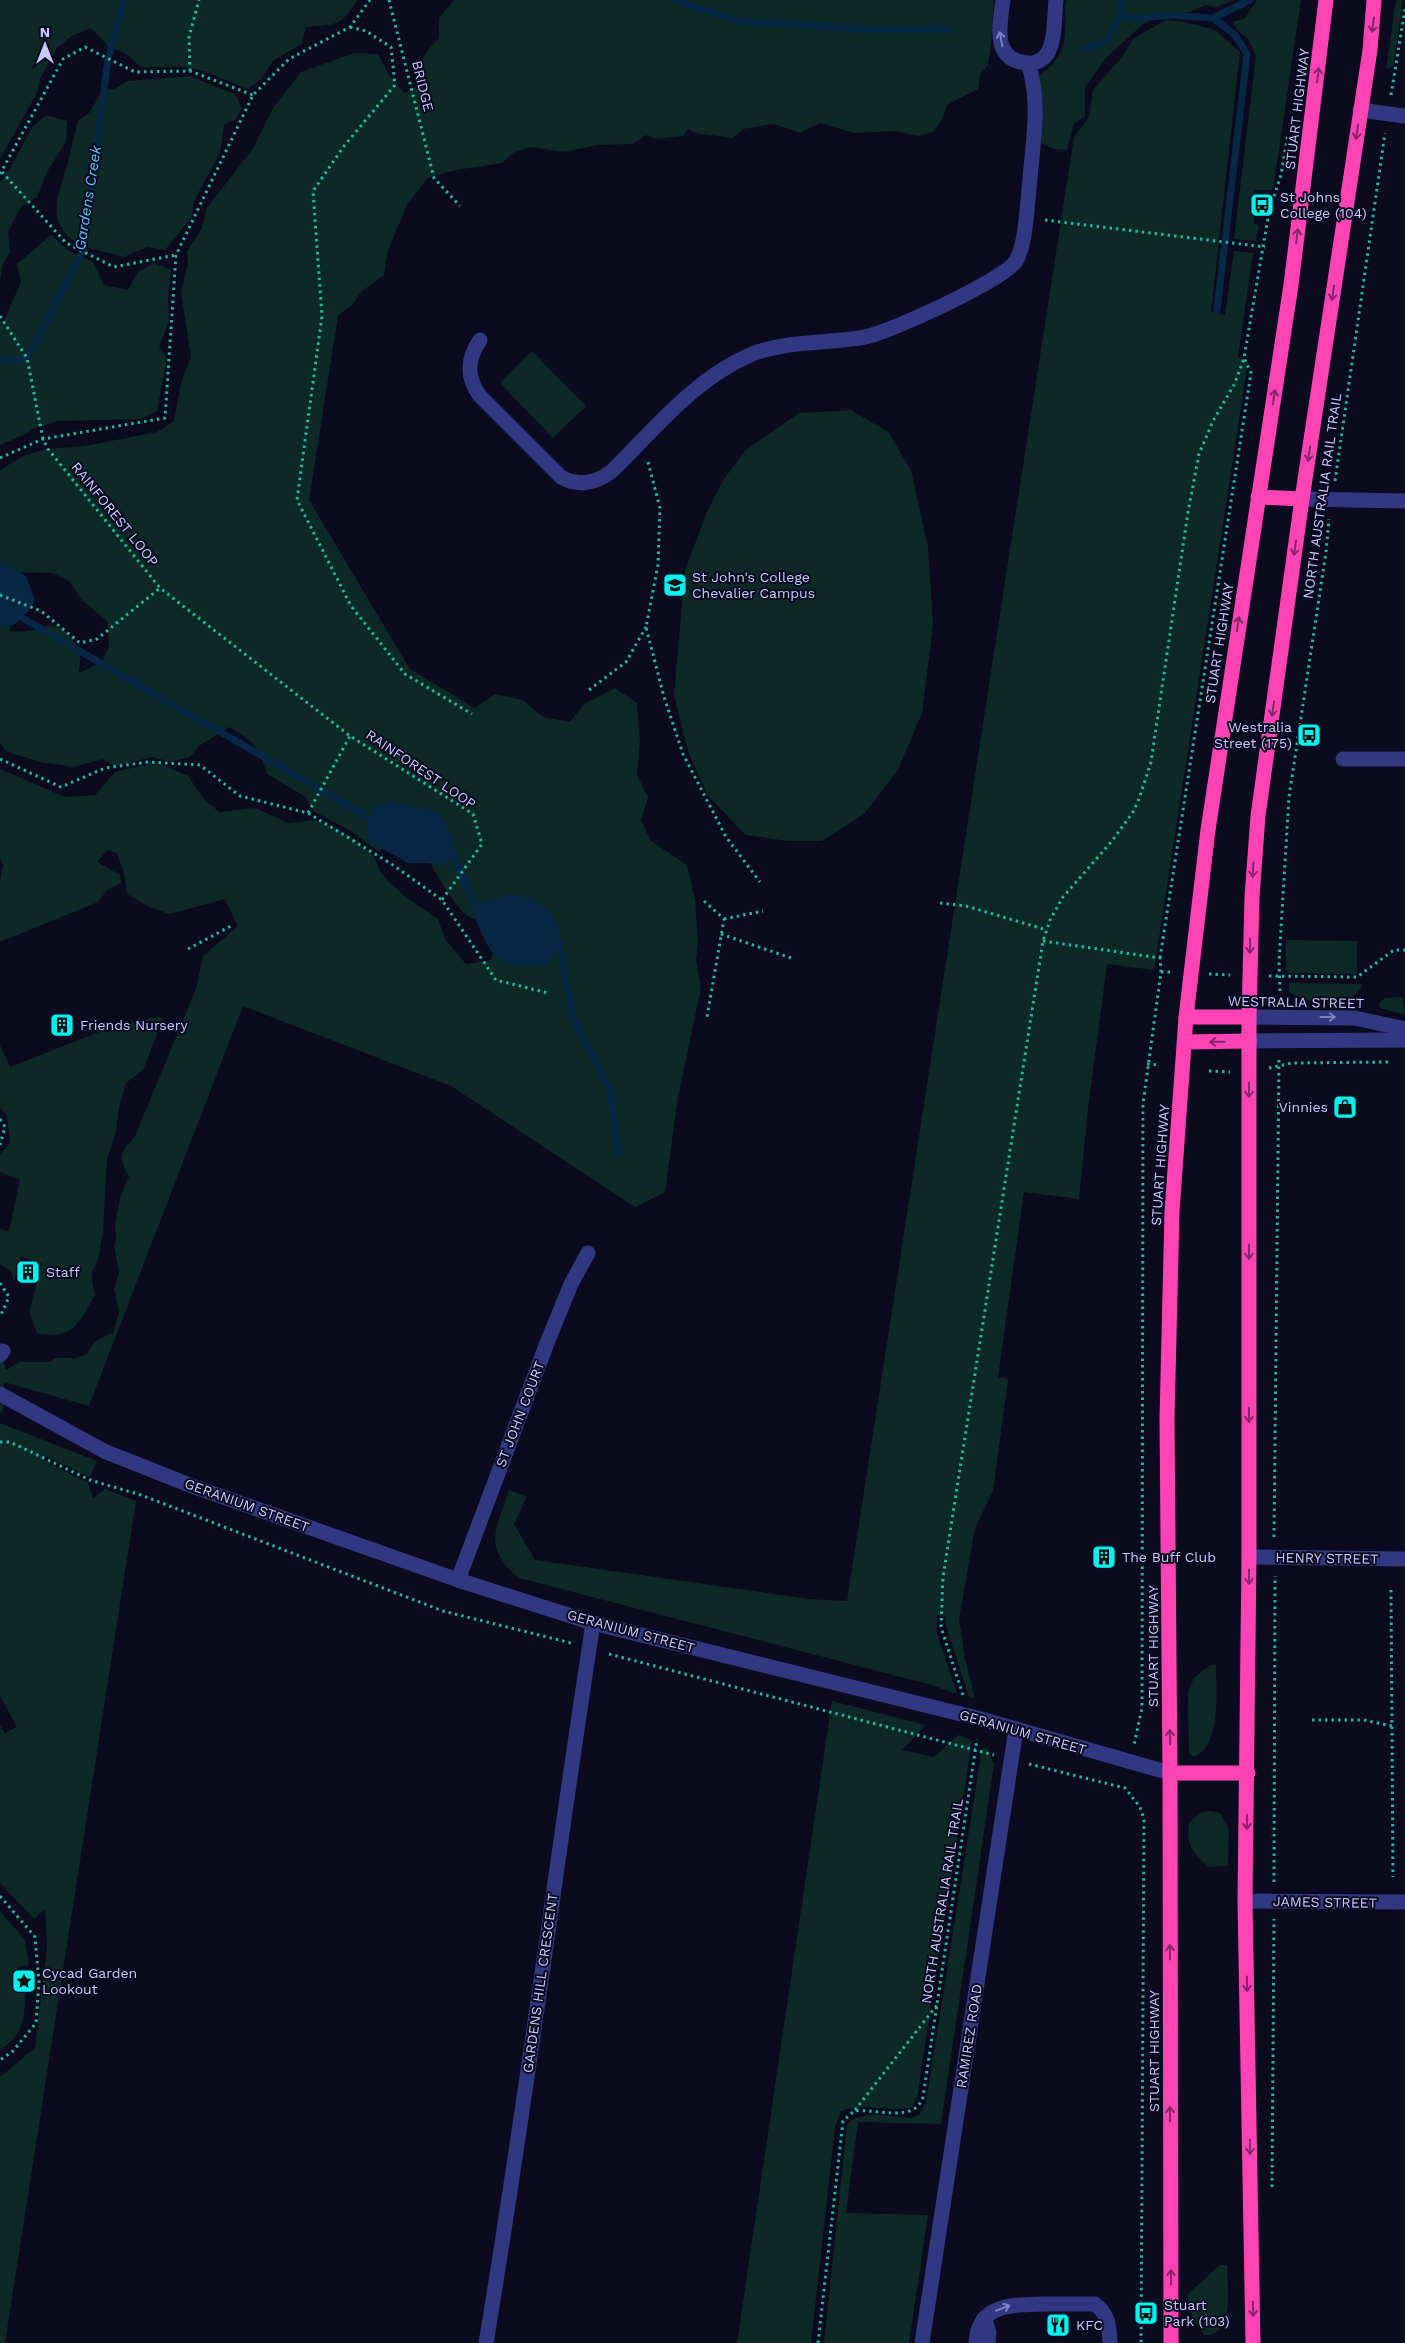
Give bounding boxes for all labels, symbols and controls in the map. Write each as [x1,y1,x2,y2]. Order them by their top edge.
one-way arrow [1367,17,1377,33]
north arrow [20,20,70,70]
text: N [40,24,50,40]
one-way arrow [995,32,1005,48]
street label: STUART HIGHWAY [1282,48,1312,170]
street label: BRIDGE [409,59,437,113]
one-way arrow [1313,67,1323,83]
one-way arrow [1352,124,1362,140]
water label: Gardens Creek [71,144,105,252]
place label: St Johns College (104) [1280,189,1367,221]
bus stop icon: St Johns College (104) [1249,192,1275,218]
one-way arrow [1293,228,1303,244]
one-way arrow [1328,285,1338,301]
one-way arrow [1269,389,1279,405]
street label: NORTH AUSTRALIA RAIL TRAIL [1300,392,1344,600]
one-way arrow [1304,446,1314,462]
street label: RAINFOREST LOOP [68,459,162,569]
one-way arrow [1290,539,1300,555]
place label: St John's College Chevalier Campus [692,569,815,601]
school or university icon: St John's College Chevalier Campus [662,572,688,598]
street label: STUART HIGHWAY [1202,582,1236,704]
one-way arrow [1233,616,1243,632]
one-way arrow [1268,700,1278,716]
place label: Westralia Street (175) [1214,719,1292,751]
bus stop icon: Westralia Street (175) [1296,722,1322,748]
street label: RAINFOREST LOOP [363,726,479,812]
one-way arrow [1248,862,1258,878]
one-way arrow [1246,938,1255,954]
street label: WESTRALIA STREET [1228,993,1365,1011]
building icon: Friends Nursery [49,1012,75,1038]
one-way arrow [1320,1012,1336,1022]
place label: Friends Nursery [80,1017,188,1033]
one-way arrow [1209,1037,1225,1046]
one-way arrow [1244,1082,1254,1098]
shop icon: Vinnies [1332,1094,1358,1120]
place label: Vinnies [1279,1099,1328,1115]
street label: STUART HIGHWAY [1148,1104,1172,1226]
one-way arrow [1244,1244,1254,1260]
building icon: Staff [15,1259,41,1285]
place label: Staff [46,1264,80,1280]
street label: ST JOHN COURT [492,1358,548,1469]
one-way arrow [1244,1406,1254,1423]
street label: GERANIUM STREET [183,1475,312,1535]
building icon: The Buff Club [1091,1544,1117,1570]
place label: The Buff Club [1122,1549,1216,1565]
street label: HENRY STREET [1275,1549,1379,1567]
one-way arrow [1244,1569,1254,1585]
street label: STUART HIGHWAY [1145,1585,1161,1707]
street label: GERANIUM STREET [566,1606,697,1656]
street label: GERANIUM STREET [958,1706,1089,1758]
one-way arrow [1165,1729,1175,1746]
street label: NORTH AUSTRALIA RAIL TRAIL [918,1797,966,2005]
one-way arrow [1242,1813,1252,1829]
street label: GARDENS HILL CRESCENT [519,1892,561,2074]
street label: JAMES STREET [1273,1893,1378,1911]
one-way arrow [1165,1944,1175,1960]
place label: Cycad Garden Lookout [42,1965,137,1997]
place icon: Cycad Garden Lookout [11,1968,37,1994]
one-way arrow [1242,1976,1252,1992]
street label: RAMIREZ ROAD [953,1983,985,2089]
street label: STUART HIGHWAY [1146,1990,1162,2112]
one-way arrow [1165,2107,1175,2123]
one-way arrow [1245,2138,1255,2154]
one-way arrow [1166,2269,1176,2286]
place label: Stuart Park (103) [1164,2297,1230,2329]
bus stop icon: Stuart Park (103) [1133,2300,1159,2326]
one-way arrow [1248,2301,1257,2317]
one-way arrow [995,2303,1010,2312]
restaurant icon: KFC [1045,2312,1071,2338]
place label: KFC [1076,2317,1103,2333]

